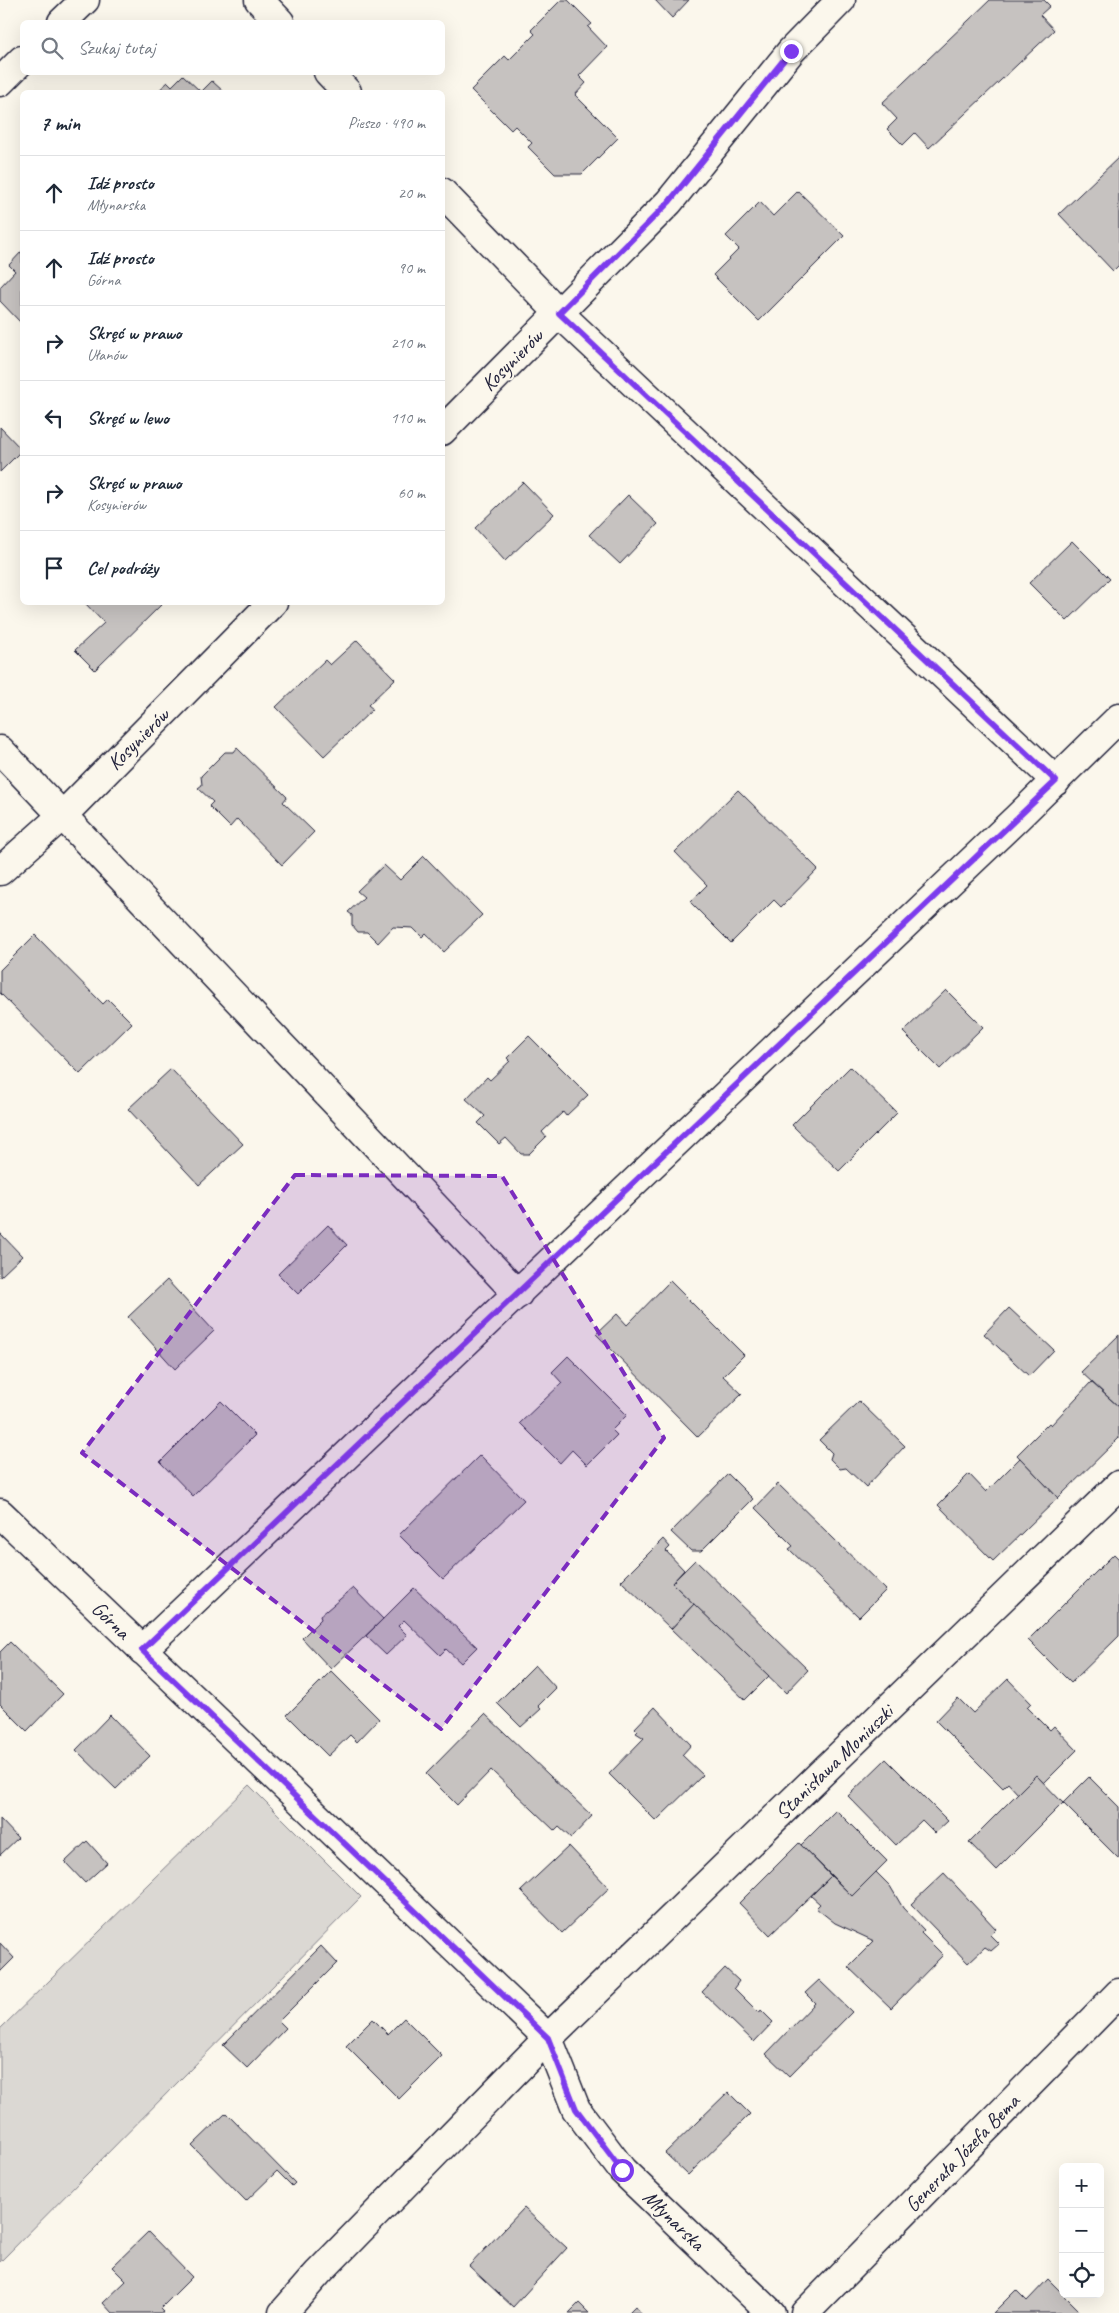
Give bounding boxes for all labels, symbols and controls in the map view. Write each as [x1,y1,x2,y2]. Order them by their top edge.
search box [20,20,445,75]
icon: search [38,34,66,62]
text: Szukaj tutaj [78,36,155,60]
route end [780,40,803,63]
text: 7 min [40,110,80,136]
text: Pieszo · 490 m [348,113,425,133]
text: Idź prosto [87,171,154,195]
icon: ahead [40,179,68,207]
text: 20 m [398,183,425,203]
text: Młynarska [87,195,145,215]
text: Idź prosto [87,246,154,270]
icon: ahead [40,254,68,282]
text: 90 m [398,258,425,278]
text: Górna [87,270,120,290]
text: Skręć w prawo [87,321,182,345]
street label: Kosynierów [476,322,550,396]
icon: right [40,329,68,357]
text: 210 m [391,333,425,353]
text: Ułanów [87,345,126,365]
icon: left [40,404,68,432]
text: Skręć w lewo [87,406,169,430]
text: 110 m [391,408,425,428]
text: Skręć w prawo [87,471,182,495]
icon: right [40,479,68,507]
text: 60 m [398,483,425,503]
text: Kosynierów [87,495,146,515]
icon: arrive [40,554,68,582]
text: Cel podróży [87,556,158,580]
street label: Kosynierów [102,701,176,775]
street label: Górna [86,1595,137,1646]
street label: Stanisława Moniuszki [769,1697,901,1825]
street label: Generała Józefa Bema [899,2087,1026,2217]
route start [611,2159,634,2182]
map controls [1059,2163,1104,2298]
button: + [1059,2163,1104,2208]
street label: Młynarska [637,2184,712,2257]
button: − [1059,2208,1104,2253]
button: locate [1059,2253,1104,2298]

